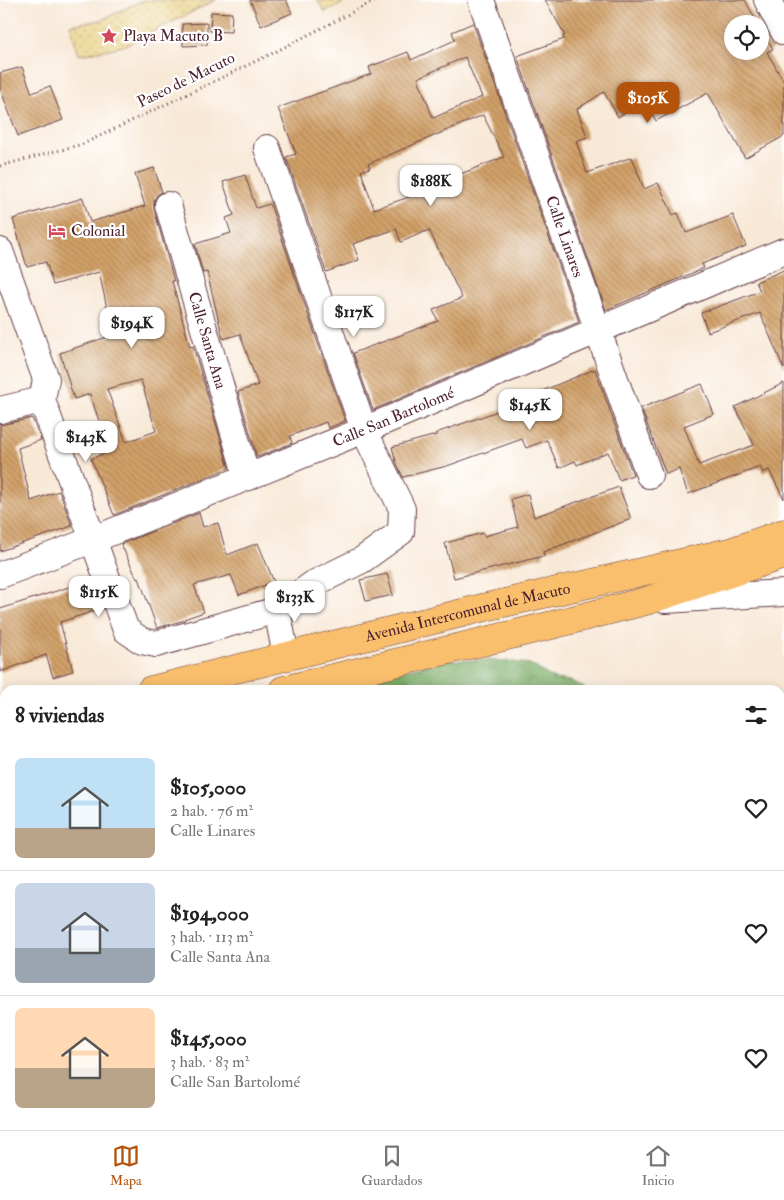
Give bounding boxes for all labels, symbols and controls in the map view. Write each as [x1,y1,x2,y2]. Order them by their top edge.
map controls [724,15,769,60]
button: locate [724,15,769,60]
place icon: Playa Macuto B [99,26,119,46]
place label: Playa Macuto B [123,26,223,46]
street label: Paseo de Macuto [134,48,238,112]
pin: $105K [613,82,683,124]
text: $105K [627,88,669,108]
pin: $188K [396,164,466,207]
text: $188K [411,171,451,191]
street label: Calle Linares [541,193,588,280]
hotel icon: Colonial [47,221,67,241]
place label: Colonial [71,221,125,241]
street label: Calle Santa Ana [184,289,231,392]
pin: $117K [319,296,389,338]
text: $117K [334,302,374,322]
pin: $194K [97,306,167,349]
text: $194K [111,313,153,333]
street label: Calle San Bartolomé [330,383,458,452]
pin: $145K [495,388,565,431]
text: $145K [509,395,551,415]
pin: $143K [51,420,121,463]
text: $143K [66,427,106,447]
pin: $115K [64,576,134,618]
street label: Avenida Intercomunal de Macuto [362,578,572,647]
pin: $133K [260,580,330,623]
text: $115K [80,582,118,602]
text: $133K [276,587,314,607]
icon: filters [742,701,770,729]
text: 8 viviendas [15,702,104,729]
text: $105,000 [170,774,246,801]
icon: home [55,778,115,838]
icon: heart [742,794,770,822]
text: 2 hab. · 76 m² [170,801,253,821]
text: Calle Linares [170,821,255,841]
text: $194,000 [170,900,249,927]
icon: home [55,903,115,963]
icon: heart [742,919,770,947]
text: 3 hab. · 113 m² [170,927,253,947]
text: Calle Santa Ana [170,947,270,967]
text: $145,000 [170,1025,247,1052]
icon: home [55,1028,115,1088]
icon: heart [742,1044,770,1072]
text: 3 hab. · 83 m² [170,1052,249,1072]
text: Calle San Bartolomé [170,1072,300,1092]
tab: Mapa [110,1142,142,1189]
tab: Guardados [361,1142,422,1189]
tab: Inicio [642,1142,674,1189]

